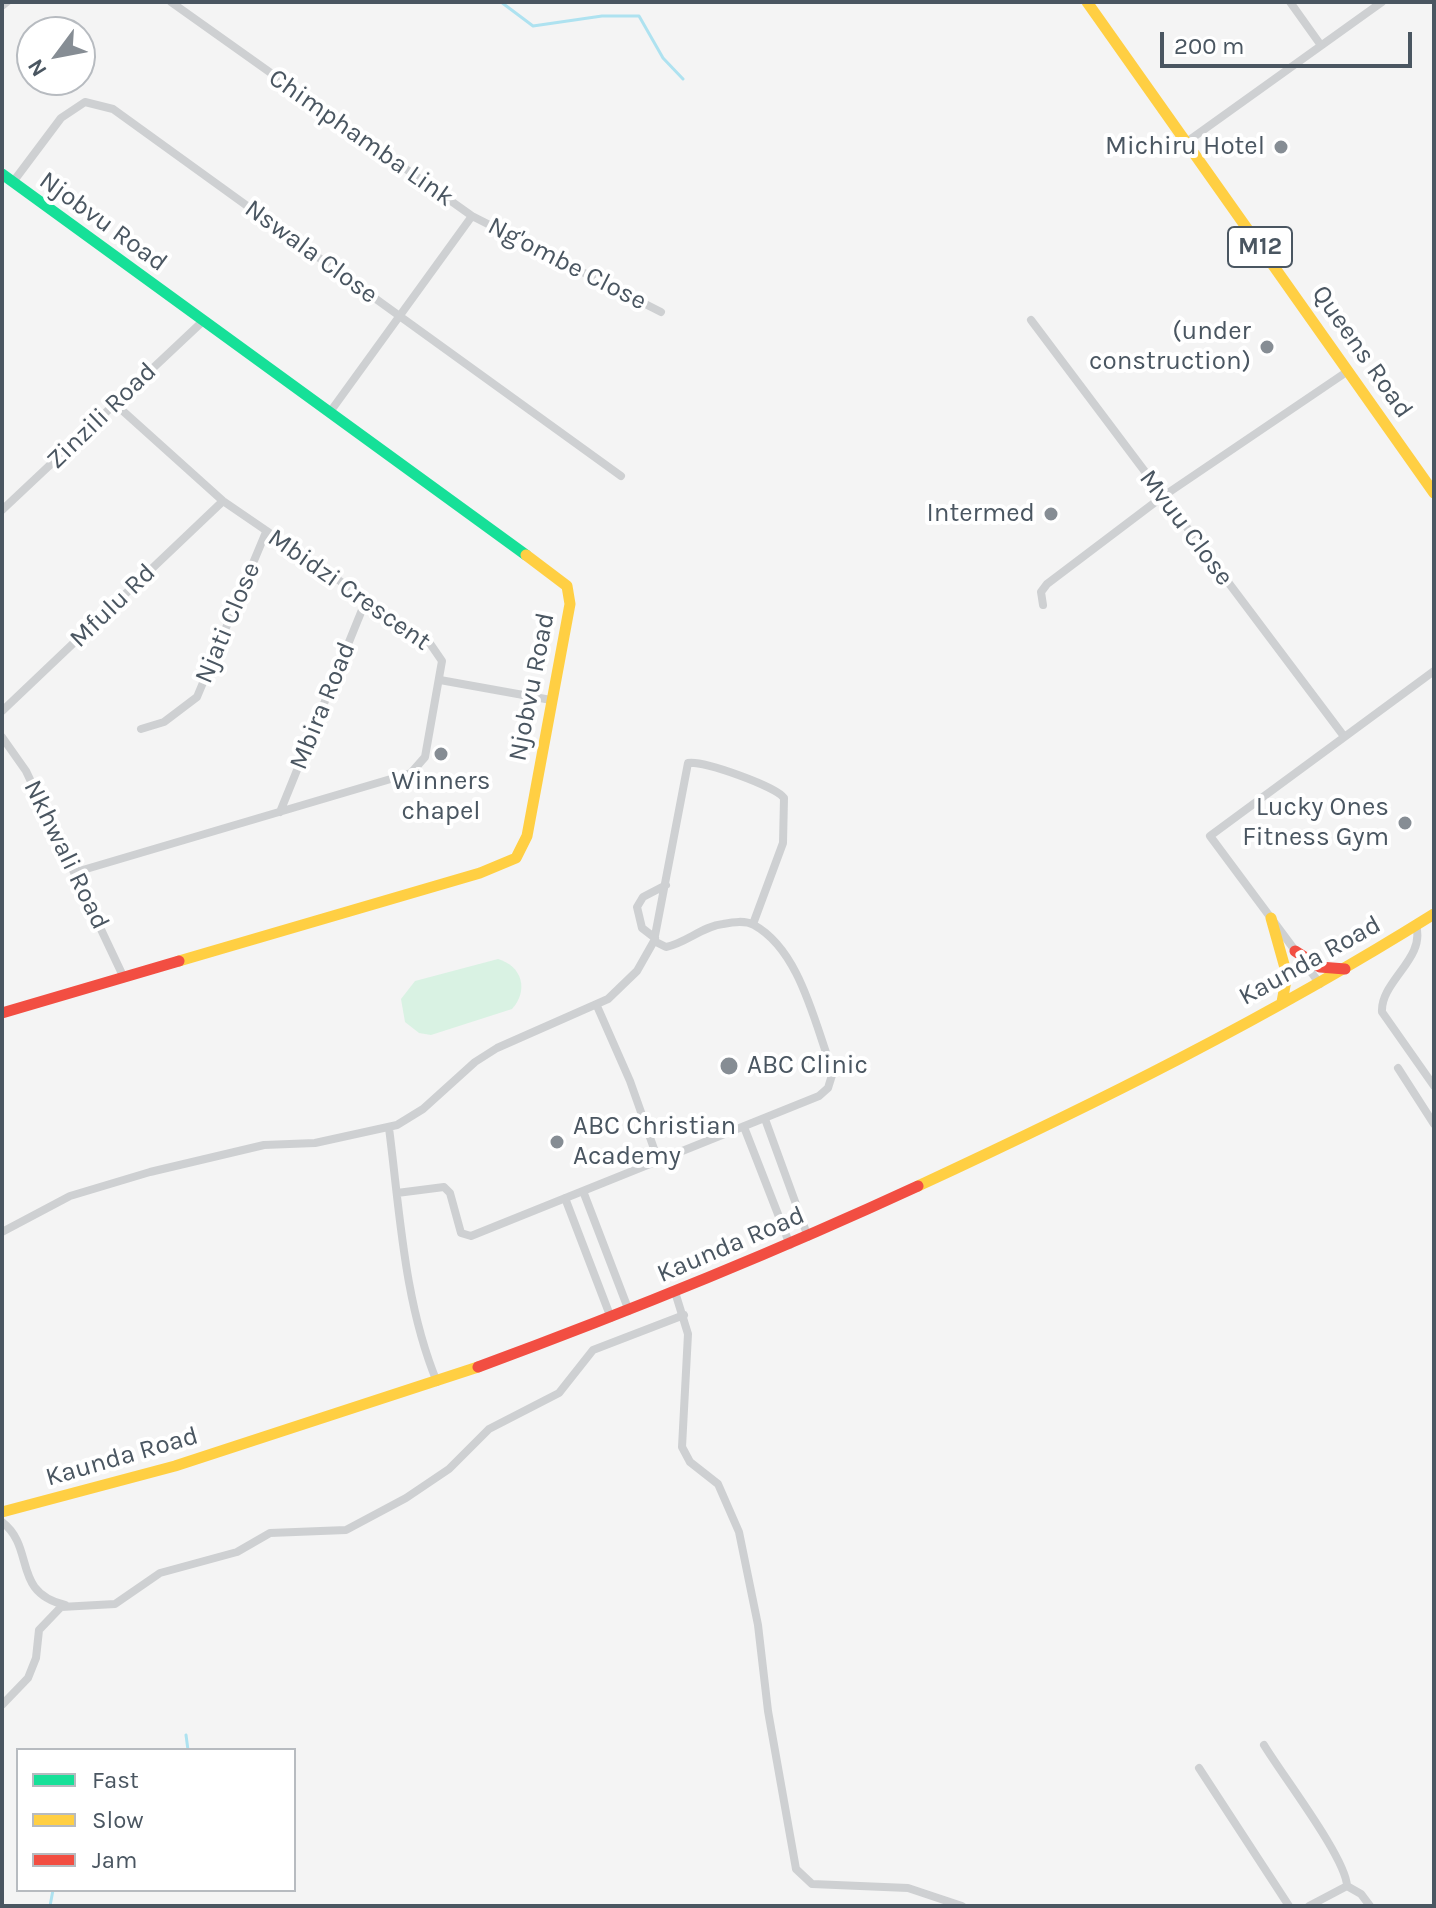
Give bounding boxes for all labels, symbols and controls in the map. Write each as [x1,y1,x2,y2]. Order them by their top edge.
north arrow [16,16,96,96]
scale bar [1164,16,1416,66]
text: 200 m [1174,32,1245,60]
text: N [22,54,53,81]
street label: Chimphamba Link [262,62,460,214]
place label: Michiru Hotel [1105,131,1265,163]
marker: Michiru Hotel [1272,138,1290,156]
street label: Njobvu Road [33,165,173,279]
street label: Nswala Close [238,193,384,311]
street label: Ng'ombe Close [482,211,652,317]
road number: M12 [1228,227,1292,267]
street label: Queens Road [1305,280,1419,424]
place label: (under construction) [1089,316,1251,378]
marker: (under construction) [1258,338,1276,356]
street label: Zinzili Road [41,356,163,476]
street label: Mvuu Close [1132,464,1240,592]
place label: Intermed [926,498,1035,530]
marker: Intermed [1042,505,1060,523]
street label: Mbidzi Crescent [262,522,436,658]
street label: Mfulu Rd [64,558,162,654]
street label: Njati Close [189,558,267,688]
street label: Njobvu Road [502,610,562,764]
street label: Mbira Road [283,638,363,774]
marker: Winners chapel [432,745,450,763]
place label: Winners chapel [392,766,490,828]
street label: Nkhwali Road [16,775,116,935]
place label: Lucky Ones Fitness Gym [1242,792,1389,854]
marker: Lucky Ones Fitness Gym [1396,814,1414,832]
street label: Kaunda Road [1234,909,1386,1013]
place label: ABC Clinic [747,1050,868,1082]
marker: ABC Clinic [718,1055,740,1077]
place label: ABC Christian Academy [573,1111,736,1172]
marker: ABC Christian Academy [548,1133,566,1151]
street label: Kaunda Road [653,1200,809,1290]
street label: Kaunda Road [42,1420,202,1494]
legend [16,1748,296,1892]
text: Fast [92,1766,139,1794]
text: Slow [92,1806,144,1834]
text: Jam [92,1846,137,1874]

